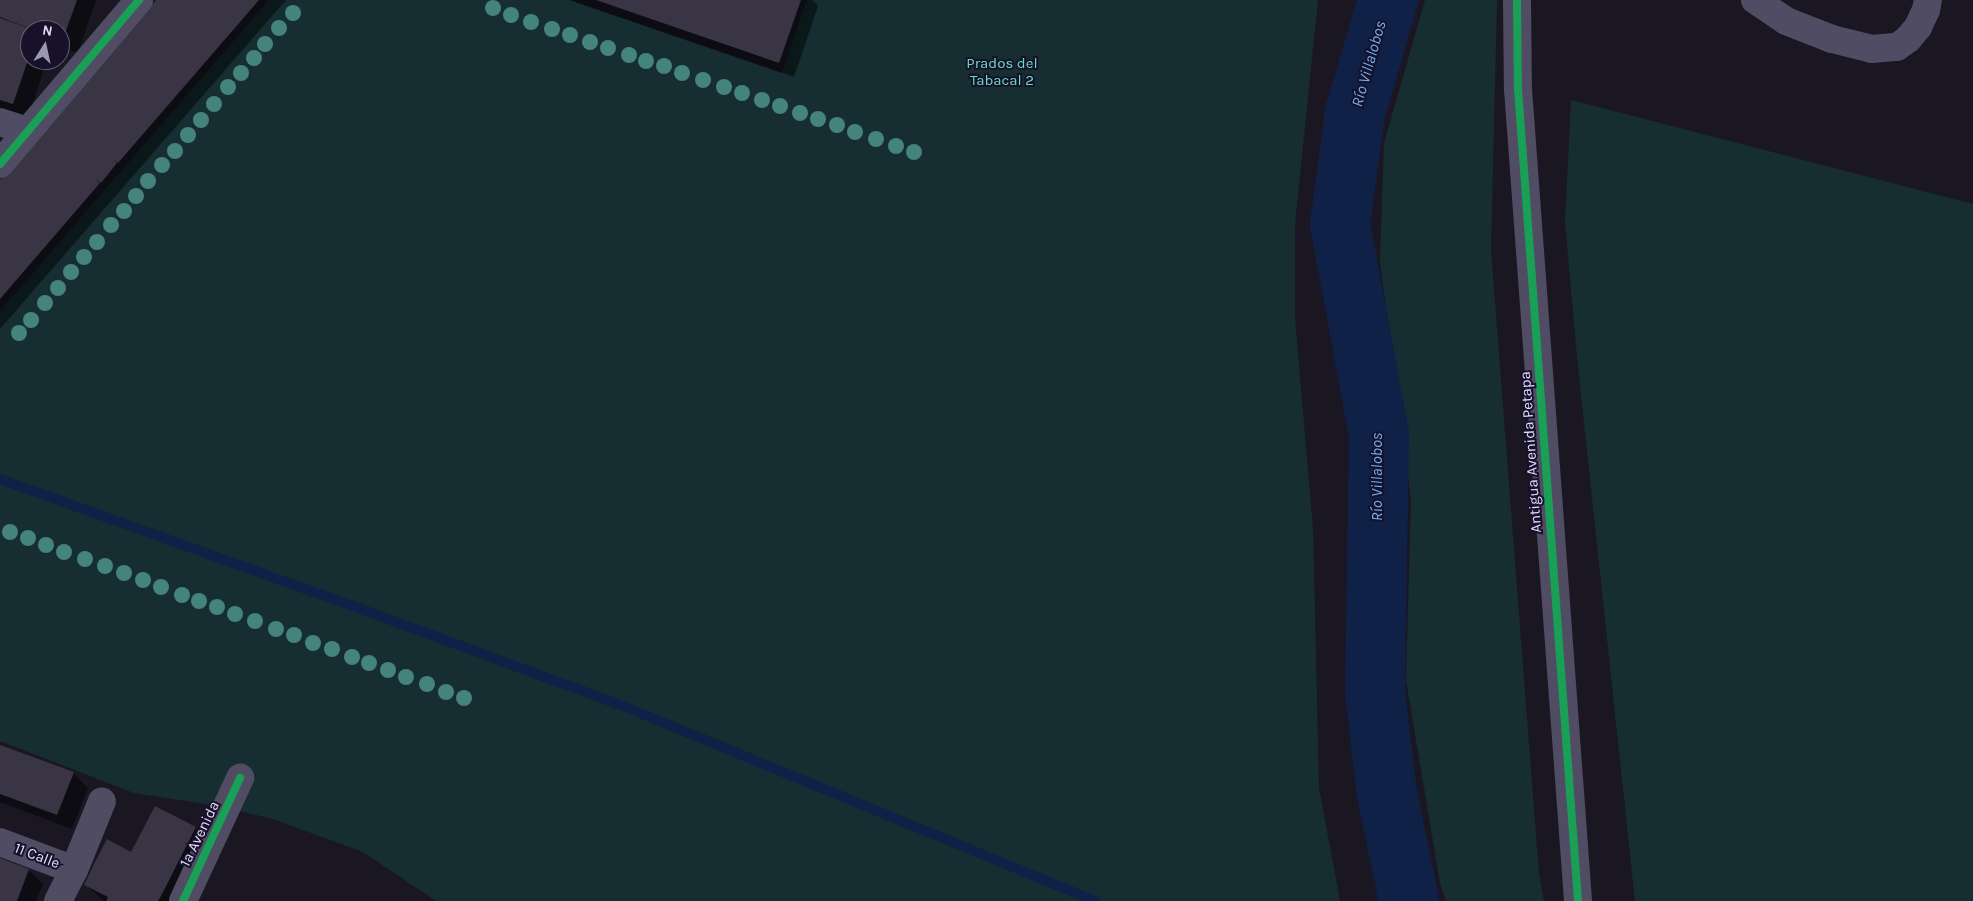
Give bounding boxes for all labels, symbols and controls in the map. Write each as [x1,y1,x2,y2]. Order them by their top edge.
water label: Río Villalobos [1348,19,1390,109]
north arrow [20,20,70,70]
text: N [41,21,54,40]
park label: Prados del Tabacal 2 [966,54,1038,89]
street label: Antigua Avenida Petapa [1516,371,1546,533]
water label: Río Villalobos [1367,433,1387,521]
street label: 1a Avenida [176,798,224,870]
street label: 11 Calle [12,839,62,873]

